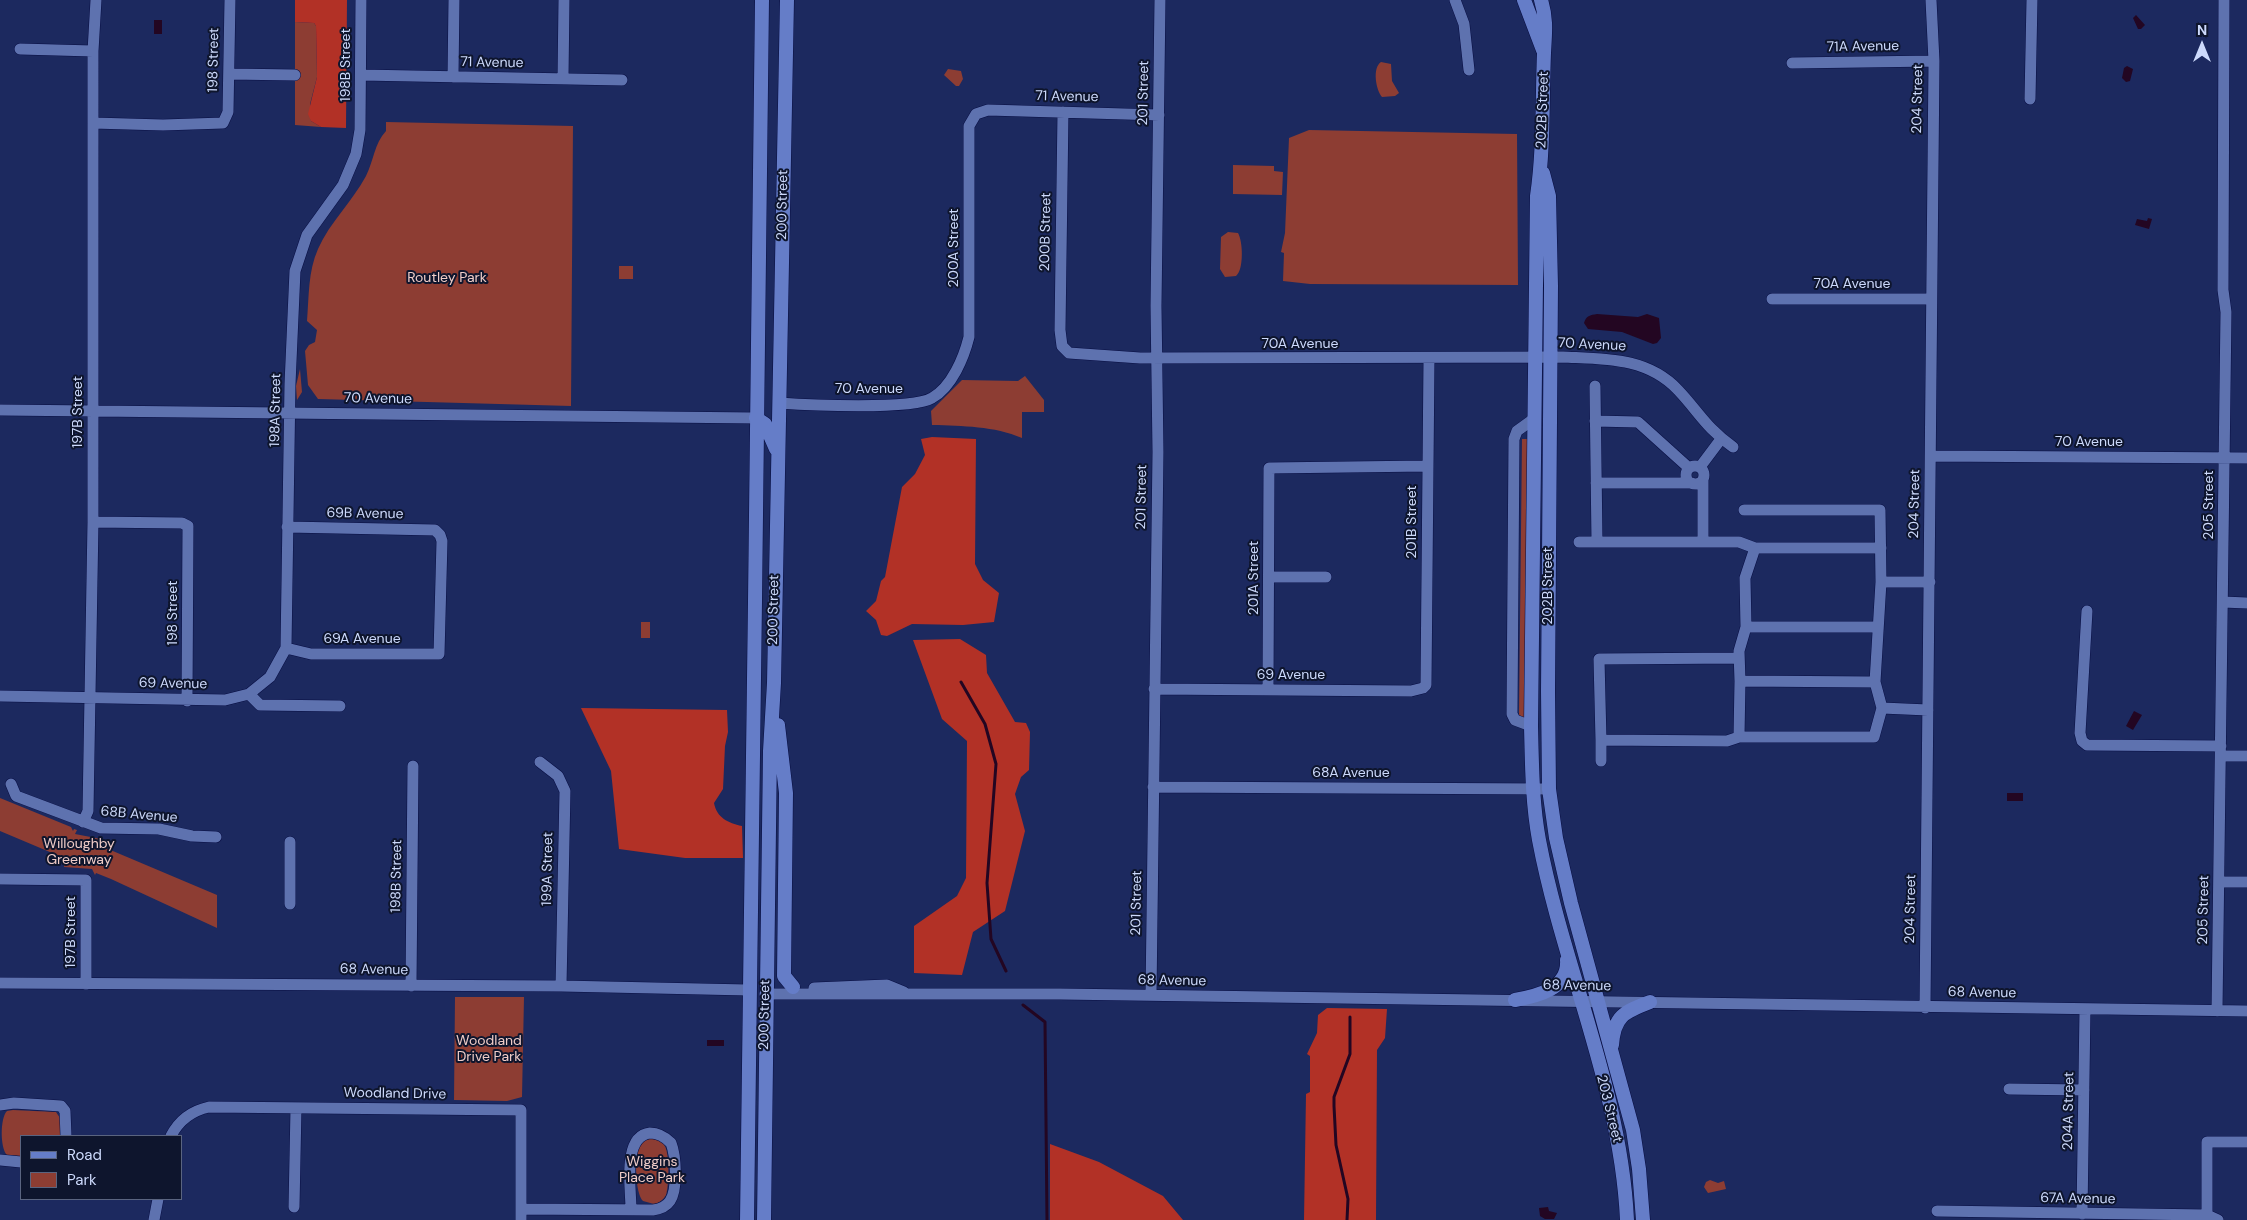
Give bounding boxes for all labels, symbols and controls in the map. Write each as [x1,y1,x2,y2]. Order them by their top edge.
north arrow [2177,20,2227,70]
text: N [2197,21,2207,39]
street label: 198 Street [205,27,223,93]
street label: 198B Street [338,28,354,102]
street label: 71A Avenue [1827,38,1899,56]
street label: 71 Avenue [460,54,524,72]
street label: 201 Street [1135,60,1153,126]
street label: 204 Street [1909,64,1927,134]
street label: 202B Street [1533,71,1553,149]
street label: 71 Avenue [1035,88,1099,106]
street label: 200 Street [774,170,792,240]
street label: 200B Street [1037,192,1055,272]
street label: 200A Street [946,208,962,288]
park label: Routley Park [407,270,487,286]
street label: 70A Avenue [1814,276,1890,292]
street label: 70 Avenue [1558,335,1626,355]
street label: 70A Avenue [1262,336,1338,352]
street label: 198A Street [267,373,285,447]
street label: 197B Street [70,376,86,448]
street label: 70 Avenue [835,381,903,397]
street label: 70 Avenue [344,390,412,408]
street label: 70 Avenue [2055,434,2123,450]
street label: 201 Street [1133,464,1151,530]
street label: 204 Street [1906,469,1924,539]
street label: 205 Street [2201,470,2217,540]
street label: 201B Street [1404,485,1420,559]
street label: 69B Avenue [326,505,404,523]
street label: 201A Street [1246,541,1262,615]
street label: 202B Street [1540,547,1556,625]
street label: 200 Street [765,575,783,645]
street label: 198 Street [165,581,181,645]
street label: 69A Avenue [323,631,401,647]
street label: 69 Avenue [1257,667,1325,683]
street label: 69 Avenue [139,675,207,693]
street label: 68A Avenue [1312,765,1390,781]
street label: 68B Avenue [100,803,178,827]
street label: 199A Street [539,832,557,906]
park label: Willoughby Greenway [43,836,115,869]
street label: 198B Street [388,839,406,913]
street label: 201 Street [1128,870,1146,936]
street label: 204 Street [1902,874,1920,944]
street label: 205 Street [2195,875,2213,945]
street label: 197B Street [63,896,79,968]
street label: 68 Avenue [340,961,408,979]
street label: 68 Avenue [1138,972,1206,990]
street label: 68 Avenue [1543,977,1611,995]
street label: 200 Street [756,980,774,1050]
street label: 68 Avenue [1948,984,2016,1002]
park label: Woodland Drive Park [456,1033,522,1066]
street label: 204A Street [2060,1072,2078,1150]
street label: 203 Street [1592,1073,1626,1145]
street label: Woodland Drive [344,1085,446,1103]
legend [20,1135,182,1200]
text: Road [67,1145,102,1165]
park label: Wiggins Place Park [619,1154,685,1186]
text: Park [67,1170,97,1190]
street label: 67A Avenue [2040,1190,2116,1208]

